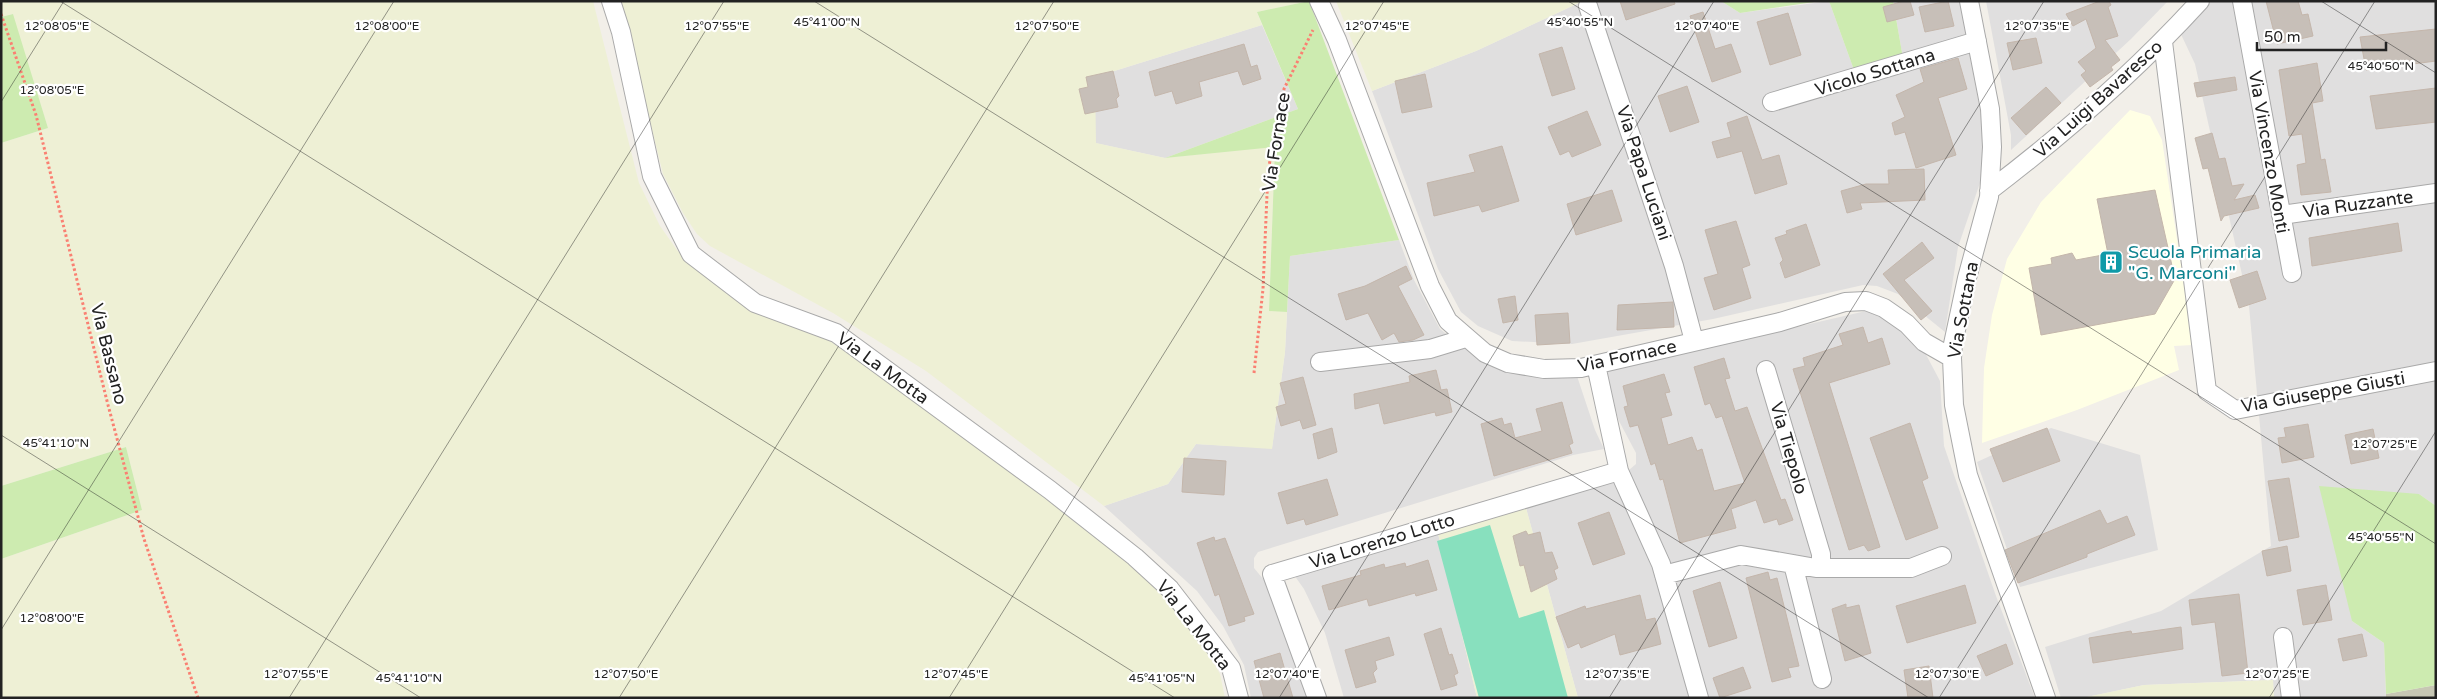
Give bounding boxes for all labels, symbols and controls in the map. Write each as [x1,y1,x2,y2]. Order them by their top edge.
text: 45°41'00"N [794,15,860,29]
text: 45°40'55"N [1547,15,1613,29]
text: 12°08'05"E [24,19,90,33]
text: 12°08'00"E [354,19,420,33]
text: 12°07'55"E [684,19,750,33]
text: 12°07'50"E [1014,19,1080,33]
text: 12°07'45"E [1344,19,1410,33]
text: 12°07'40"E [1674,19,1740,33]
text: 12°07'35"E [2004,19,2070,33]
scale bar [2257,20,2386,52]
text: 50 m [2264,28,2301,46]
street label: Via Luigi Bavaresco [2029,35,2167,163]
street label: Vicolo Sottana [1812,43,1938,101]
text: 45°40'50"N [2348,59,2414,73]
street label: Via Vincenzo Monti [2244,69,2294,235]
text: 12°08'05"E [19,83,85,97]
street label: Via Fornace [1257,91,1295,193]
street label: Via Papa Luciani [1612,103,1676,243]
street label: Via Ruzzante [2301,185,2415,223]
place label: Scuola Primaria "G. Marconi" [2128,241,2261,284]
building icon: Scuola Primaria "G. Marconi" [2098,249,2124,275]
street label: Via Sottana [1943,260,1983,360]
street label: Via Bassano [86,301,132,407]
street label: Via La Motta [833,327,933,409]
street label: Via Fornace [1576,335,1678,377]
street label: Via Giuseppe Giusti [2239,367,2407,417]
street label: Via Tiepolo [1765,399,1813,497]
text: 45°41'10"N [23,436,89,450]
text: 12°07'25"E [2352,437,2418,451]
street label: Via Lorenzo Lotto [1307,508,1458,574]
text: 45°40'55"N [2348,530,2414,544]
street label: Via La Motta [1152,575,1236,675]
text: 12°08'00"E [19,611,85,625]
text: 12°07'55"E [263,667,329,681]
text: 12°07'50"E [593,667,659,681]
text: 12°07'45"E [923,667,989,681]
text: 12°07'40"E [1254,667,1320,681]
text: 12°07'35"E [1584,667,1650,681]
text: 12°07'30"E [1914,667,1980,681]
text: 12°07'25"E [2244,667,2310,681]
text: 45°41'10"N [376,671,442,685]
text: 45°41'05"N [1129,671,1195,685]

